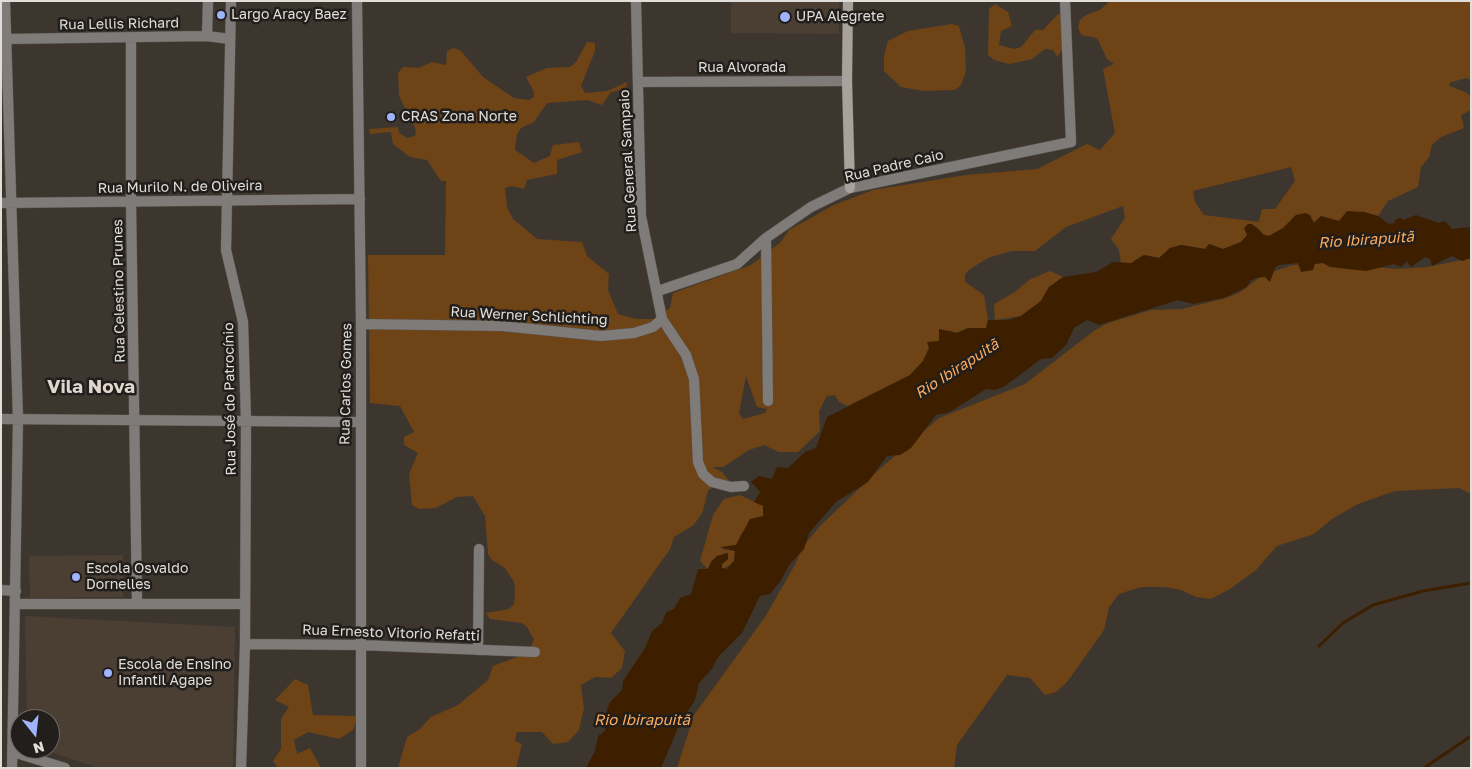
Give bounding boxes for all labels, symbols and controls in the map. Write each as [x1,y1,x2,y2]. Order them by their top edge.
place label: Largo Aracy Baez [231,7,347,23]
marker: Largo Aracy Baez [215,9,227,21]
place label: UPA Alegrete [796,9,884,25]
marker: UPA Alegrete [778,10,792,24]
street label: Rua Lellis Richard [59,15,179,33]
street label: Rua Alvorada [698,60,786,76]
street label: Rua General Sampaio [616,89,640,233]
place label: CRAS Zona Norte [401,109,517,125]
marker: CRAS Zona Norte [385,111,397,123]
street label: Rua Padre Caio [843,146,945,186]
street label: Rua Murilo N. de Oliveira [97,177,263,197]
street label: Rua Celestino Prunes [109,219,129,363]
water label: Rio Ibirapuitã [1318,228,1414,252]
street label: Rua Werner Schlichting [450,303,608,329]
street label: Rua José do Patrocínio [220,322,240,476]
street label: Rua Carlos Gomes [337,323,355,445]
water label: Rio Ibirapuitã [912,335,1002,403]
district label: Vila Nova [47,376,135,398]
place label: Escola Osvaldo Dornelles [86,561,188,594]
marker: Escola Osvaldo Dornelles [70,571,82,583]
street label: Rua Ernesto Vitorio Refatti [302,622,480,644]
place label: Escola de Ensino Infantil Agape [118,657,231,690]
marker: Escola de Ensino Infantil Agape [102,667,114,679]
north arrow [10,709,60,759]
water label: Rio Ibirapuitã [594,711,690,729]
text: N [32,738,46,758]

